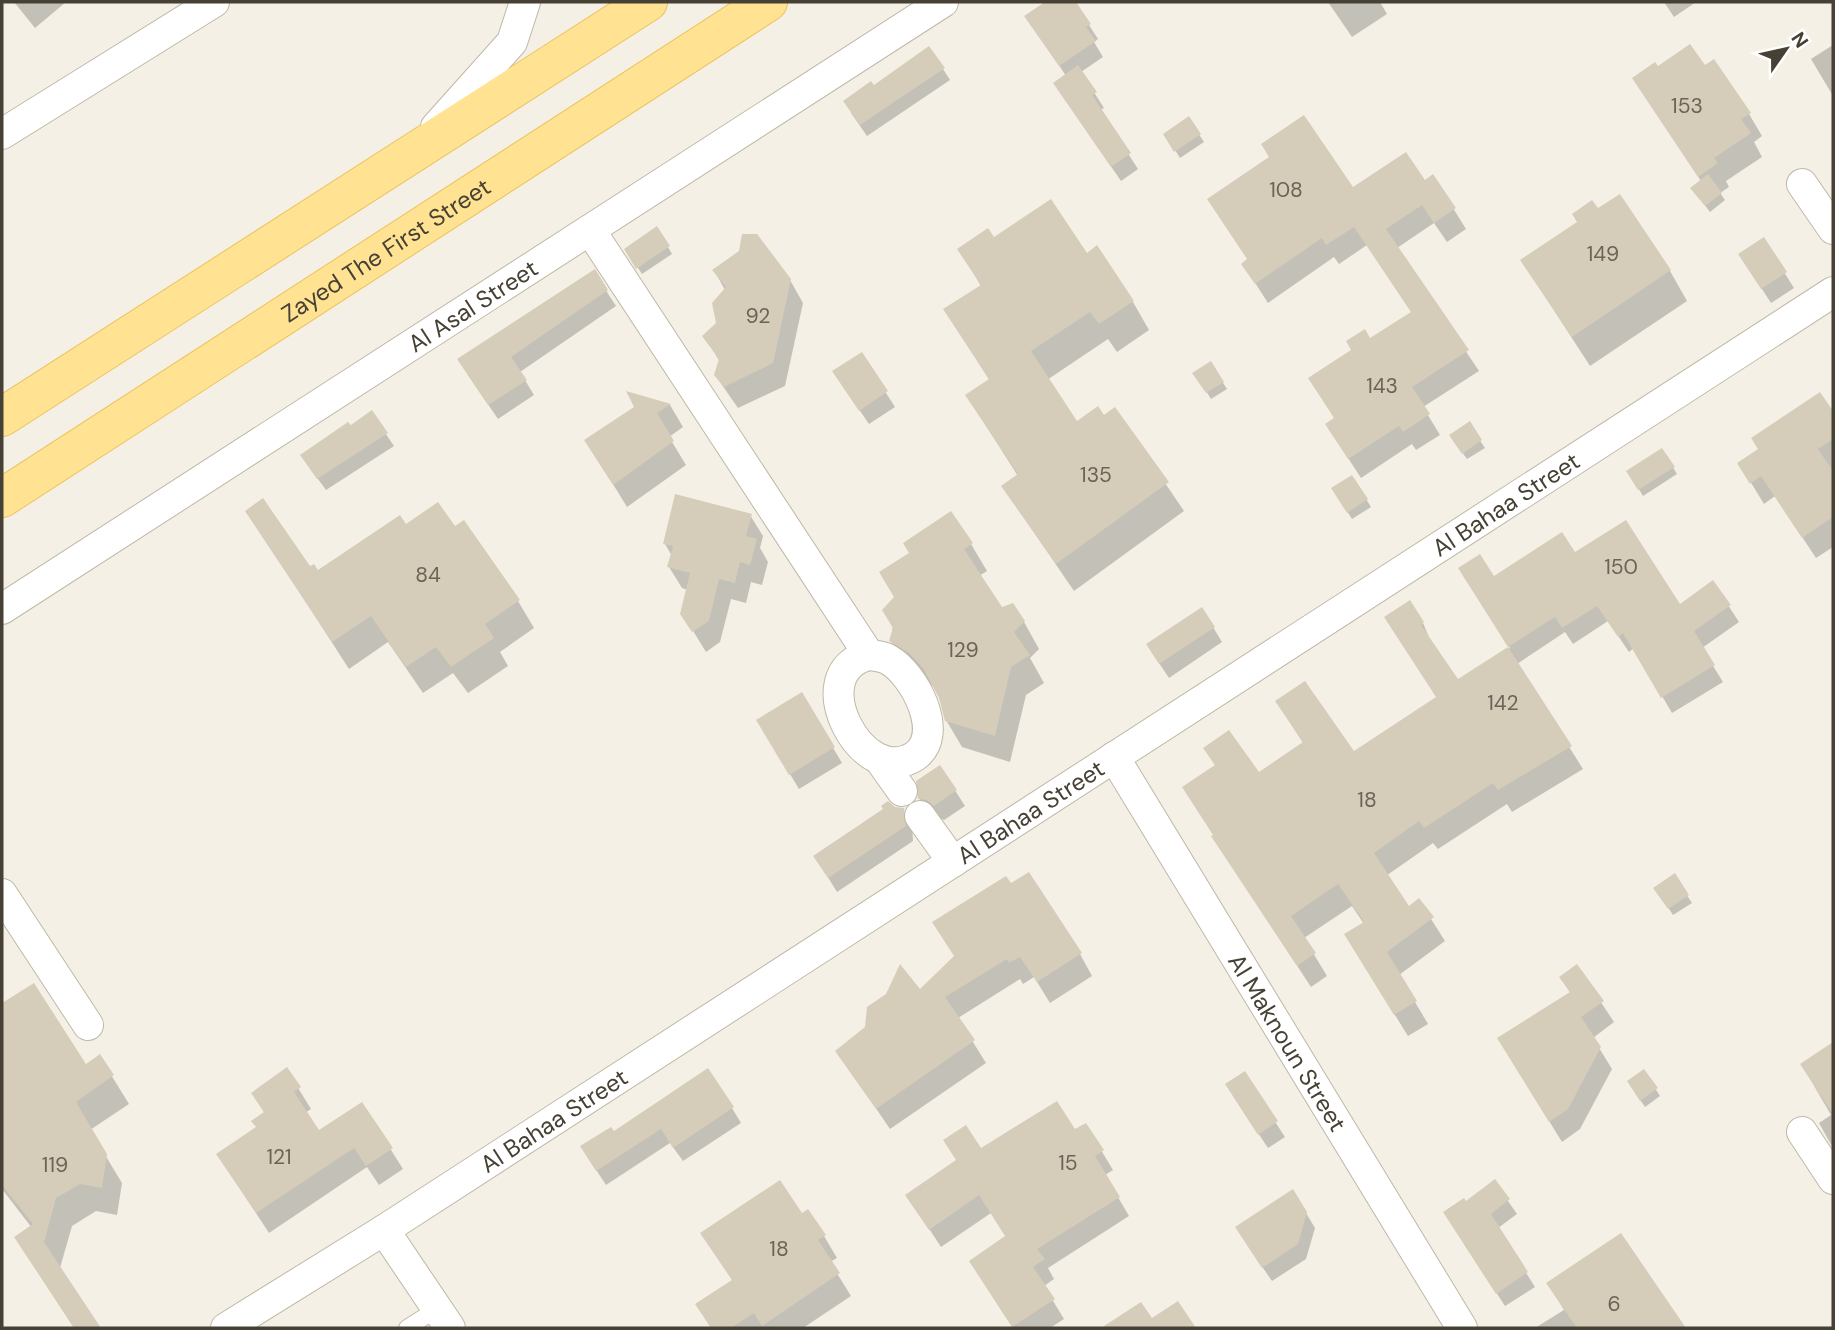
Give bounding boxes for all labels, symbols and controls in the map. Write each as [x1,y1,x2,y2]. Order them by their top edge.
north arrow [1751,14,1821,84]
text: N [1785,27,1814,53]
house number: 153 [1671,92,1703,120]
street label: Zayed The First Street [275,170,496,329]
house number: 108 [1269,176,1303,204]
house number: 149 [1587,240,1619,268]
street label: Al Asal Street [402,252,543,359]
house number: 92 [746,302,770,330]
house number: 143 [1366,372,1398,400]
street label: Al Bahaa Street [1426,445,1585,563]
house number: 135 [1080,461,1112,489]
house number: 150 [1604,553,1638,581]
house number: 84 [415,561,441,589]
house number: 129 [947,636,979,664]
house number: 142 [1487,689,1519,717]
street label: Al Bahaa Street [951,752,1110,871]
house number: 18 [1357,786,1377,814]
street label: Al Maknoun Street [1222,947,1354,1137]
street label: Al Bahaa Street [474,1061,633,1179]
house number: 121 [266,1143,292,1171]
house number: 15 [1058,1149,1078,1177]
house number: 119 [42,1151,68,1179]
house number: 18 [769,1235,789,1263]
house number: 6 [1607,1290,1621,1318]

